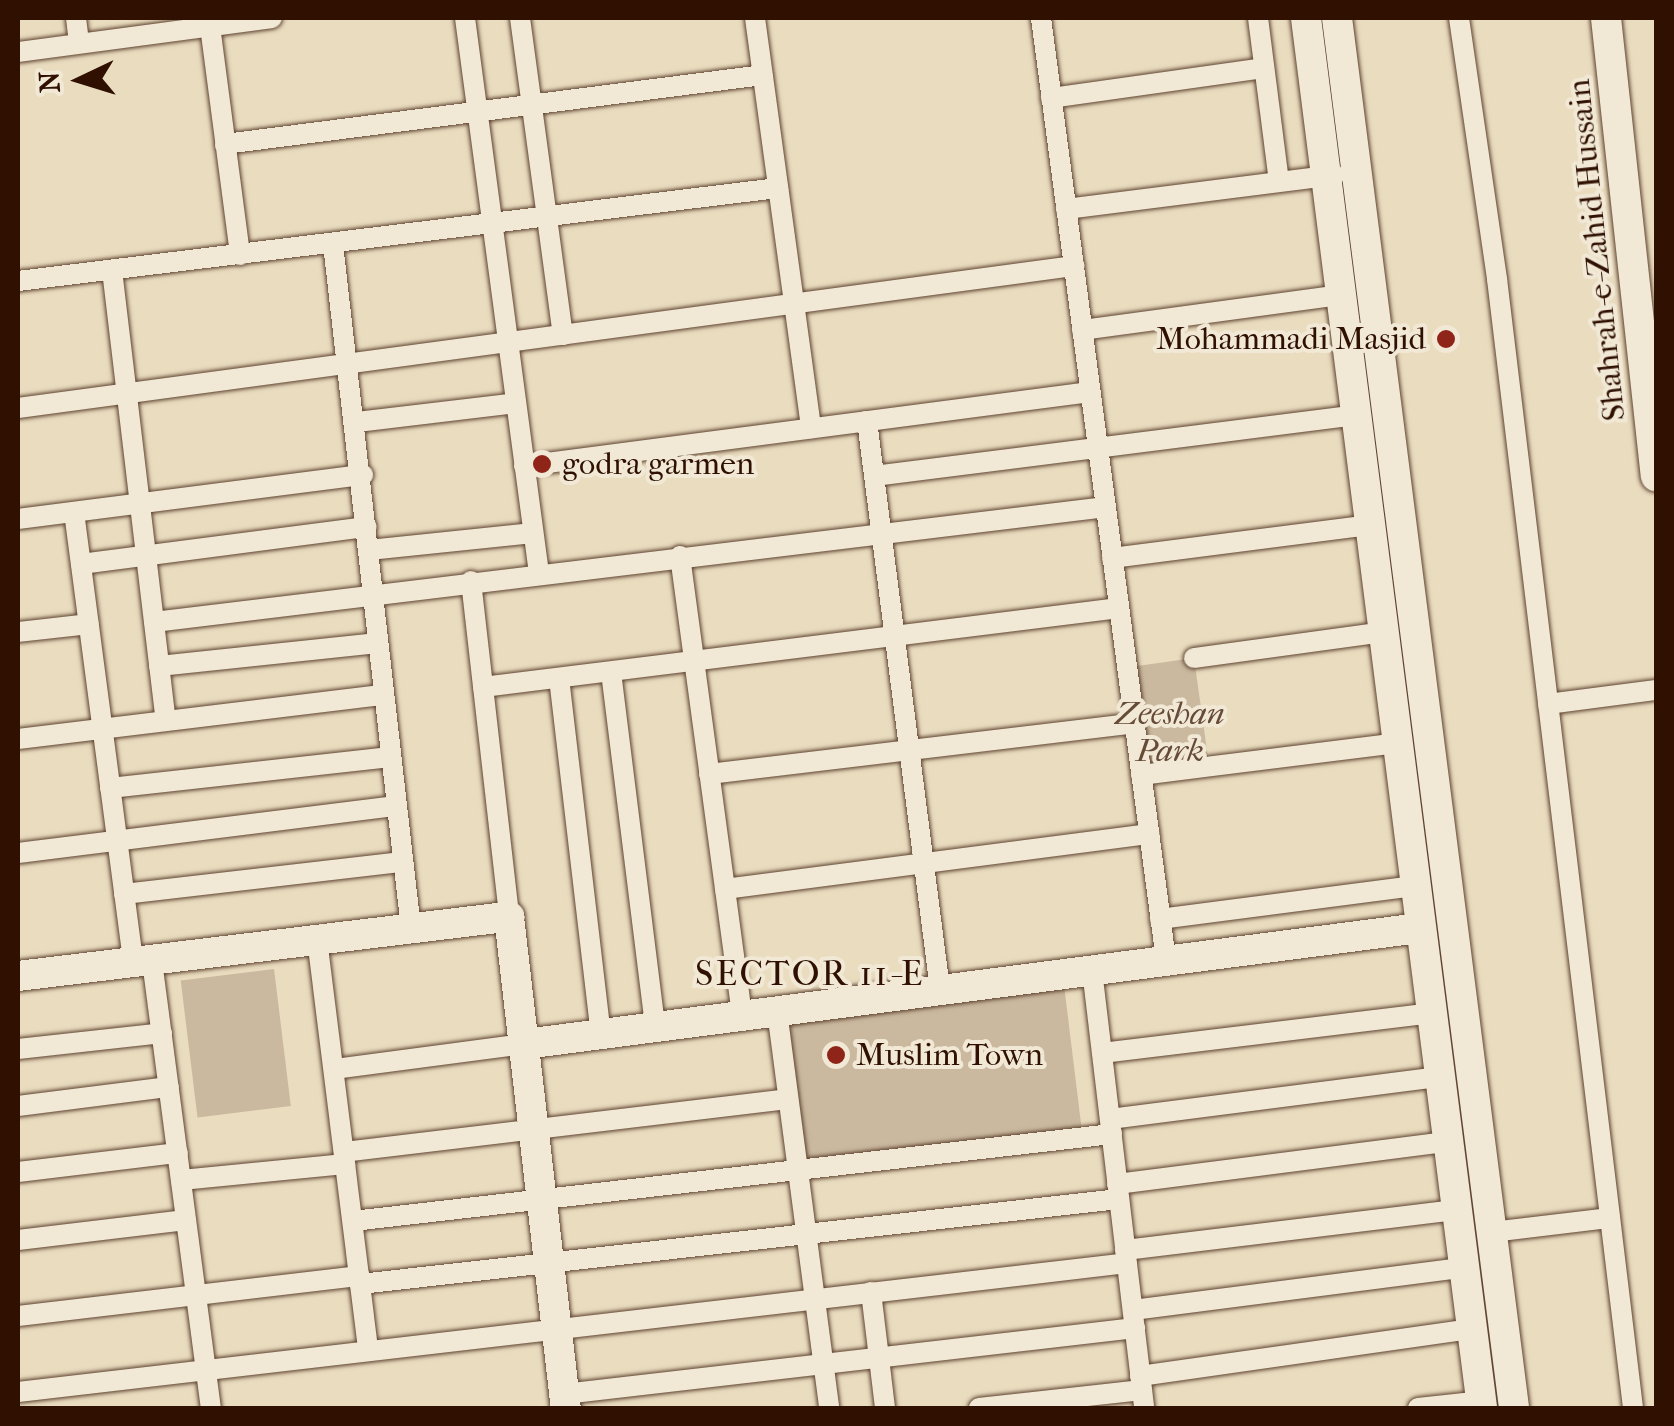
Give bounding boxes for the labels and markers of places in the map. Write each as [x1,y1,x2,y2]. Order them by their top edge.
place label: Mohammadi Masjid [1156,320,1426,358]
marker: Mohammadi Masjid [1435,328,1457,350]
place label: godra garmen [562,445,754,483]
marker: godra garmen [531,453,553,475]
place label: Muslim Town [856,1036,1043,1074]
marker: Muslim Town [825,1044,847,1066]

